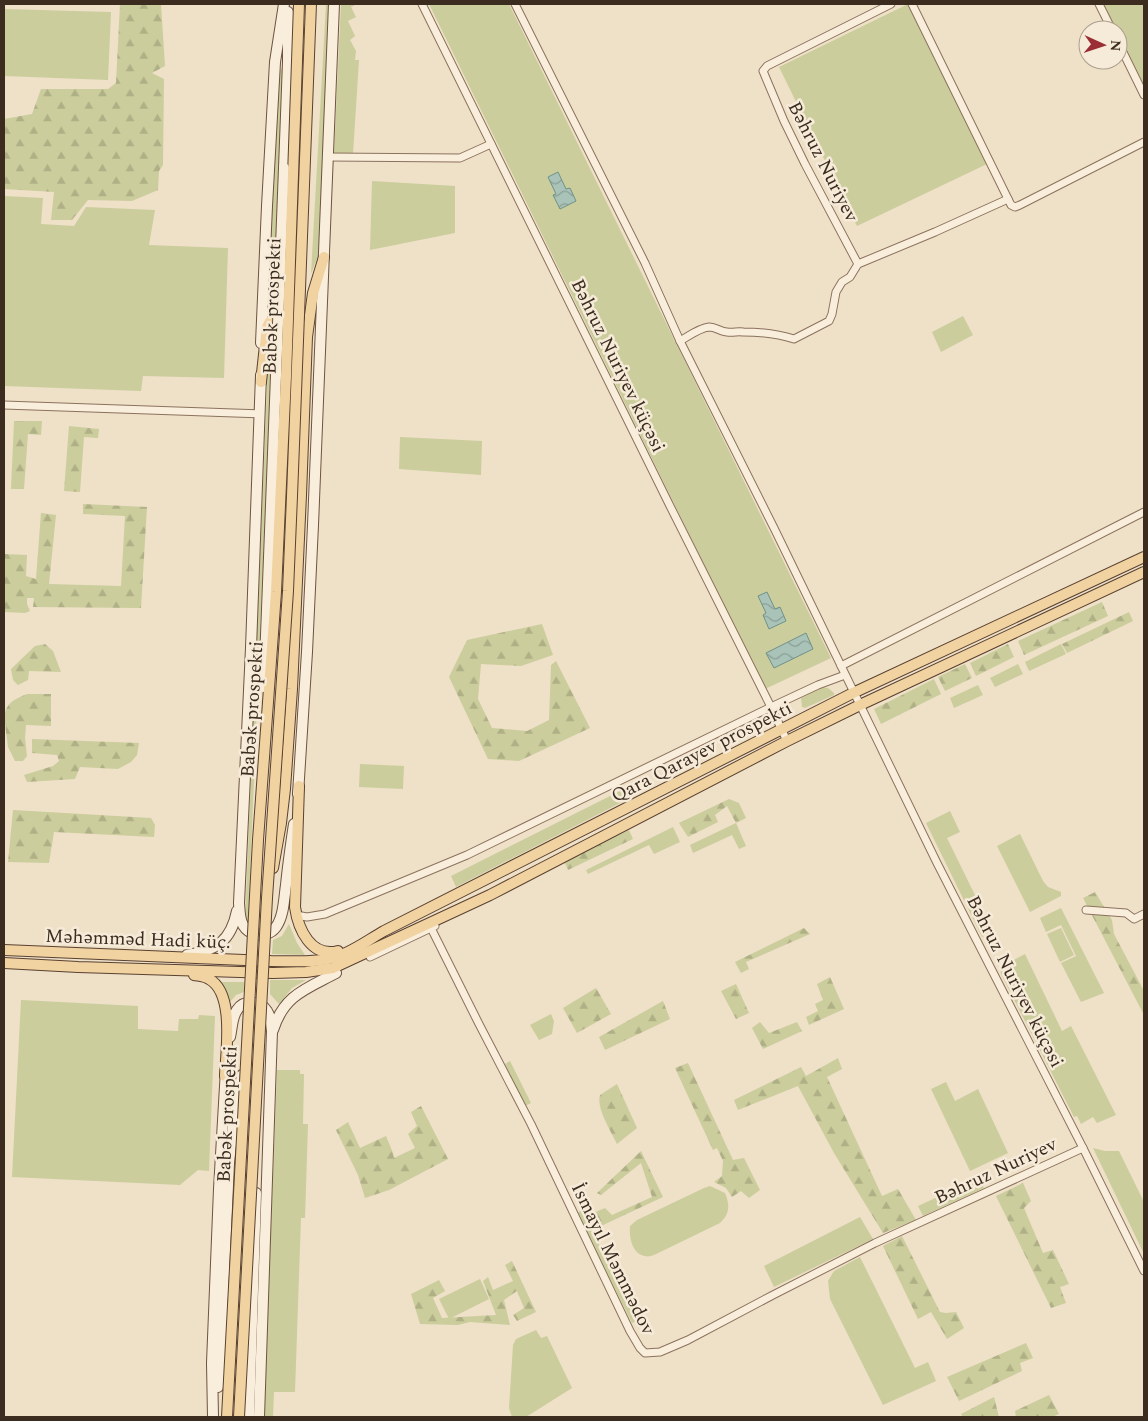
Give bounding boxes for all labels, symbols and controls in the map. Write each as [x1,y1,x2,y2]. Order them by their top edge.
north arrow [1078,20,1128,70]
text: N [1105,39,1126,52]
street label: Bəhruz Nuriyev [780,96,866,228]
street label: Babək prospekti [256,237,289,375]
street label: Bəhruz Nuriyev küçəsi [563,274,672,457]
street label: Babək prospekti [233,640,272,778]
street label: Qara Qarayev prospekti [606,694,797,811]
street label: Bəhruz Nuriyev küçəsi [959,890,1071,1073]
street label: Məhəmməd Hadi küç. [45,922,231,957]
street label: Babək prospekti [209,1045,246,1183]
street label: Bəhruz Nuriyev [930,1130,1062,1212]
street label: İsmayıl Məmmədov [563,1178,662,1340]

